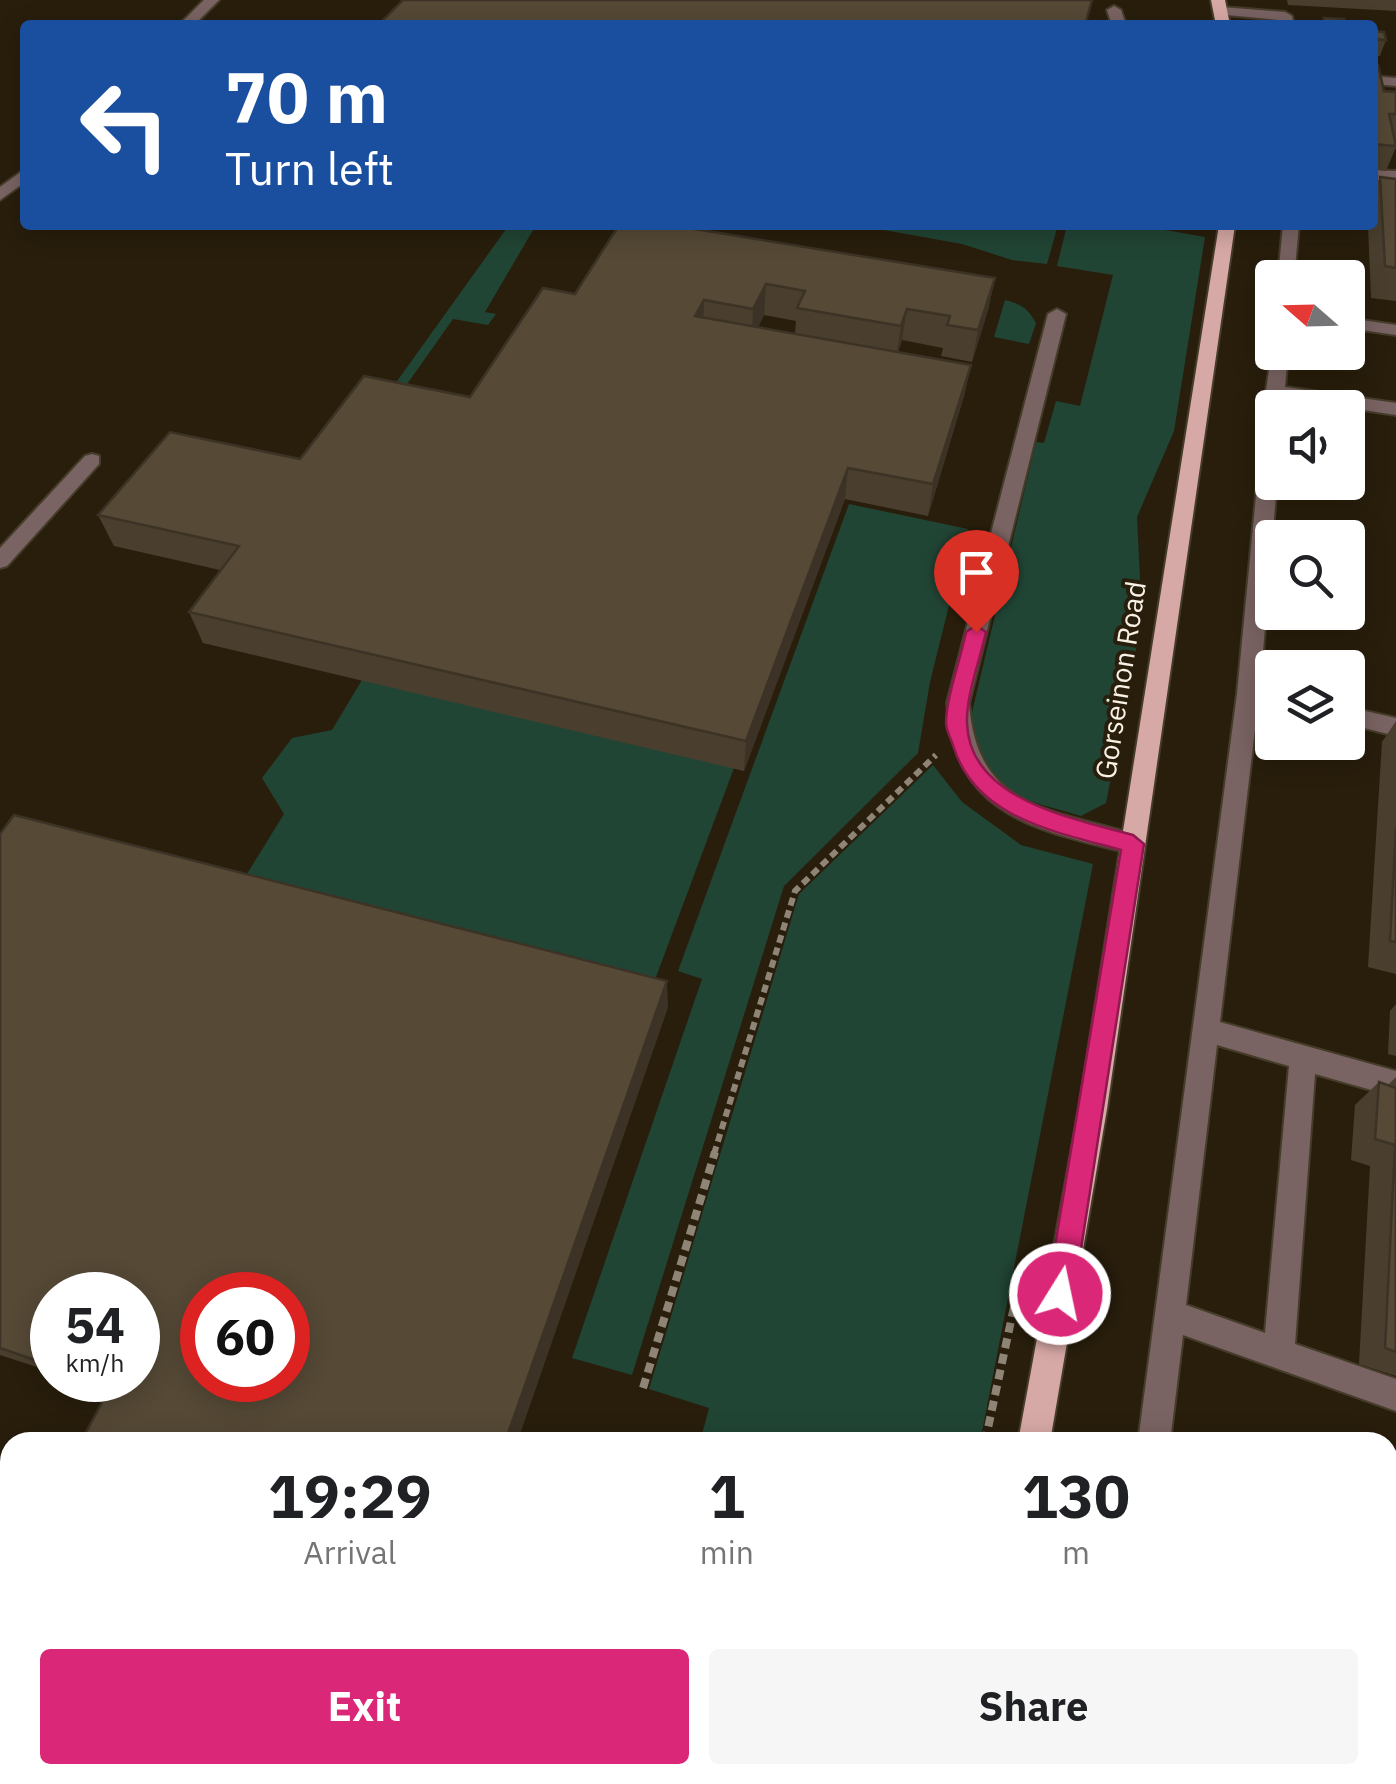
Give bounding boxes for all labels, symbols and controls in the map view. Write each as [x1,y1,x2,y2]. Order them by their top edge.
text: 70 m [225,51,388,142]
icon: left [60,60,190,190]
text: Turn left [225,139,394,197]
north arrow [1255,260,1365,370]
map controls [1255,260,1365,760]
button: sound [1255,390,1365,500]
button: search [1255,520,1365,630]
pin [934,530,1019,633]
icon: arrive [949,545,1004,600]
street label: Gorseinon Road [1086,578,1154,782]
button: layers [1255,650,1365,760]
position arrow [1008,1242,1112,1346]
speed limit sign: 60 [180,1272,310,1402]
text: 54 [65,1292,125,1357]
text: km/h [66,1346,124,1379]
text: 19:29 [268,1456,432,1535]
text: 1 [709,1456,745,1535]
text: 130 [1022,1456,1130,1535]
text: Arrival [303,1531,397,1573]
text: min [700,1531,754,1573]
text: m [1062,1531,1090,1573]
button: Exit [40,1649,689,1764]
button: Share [709,1649,1358,1764]

